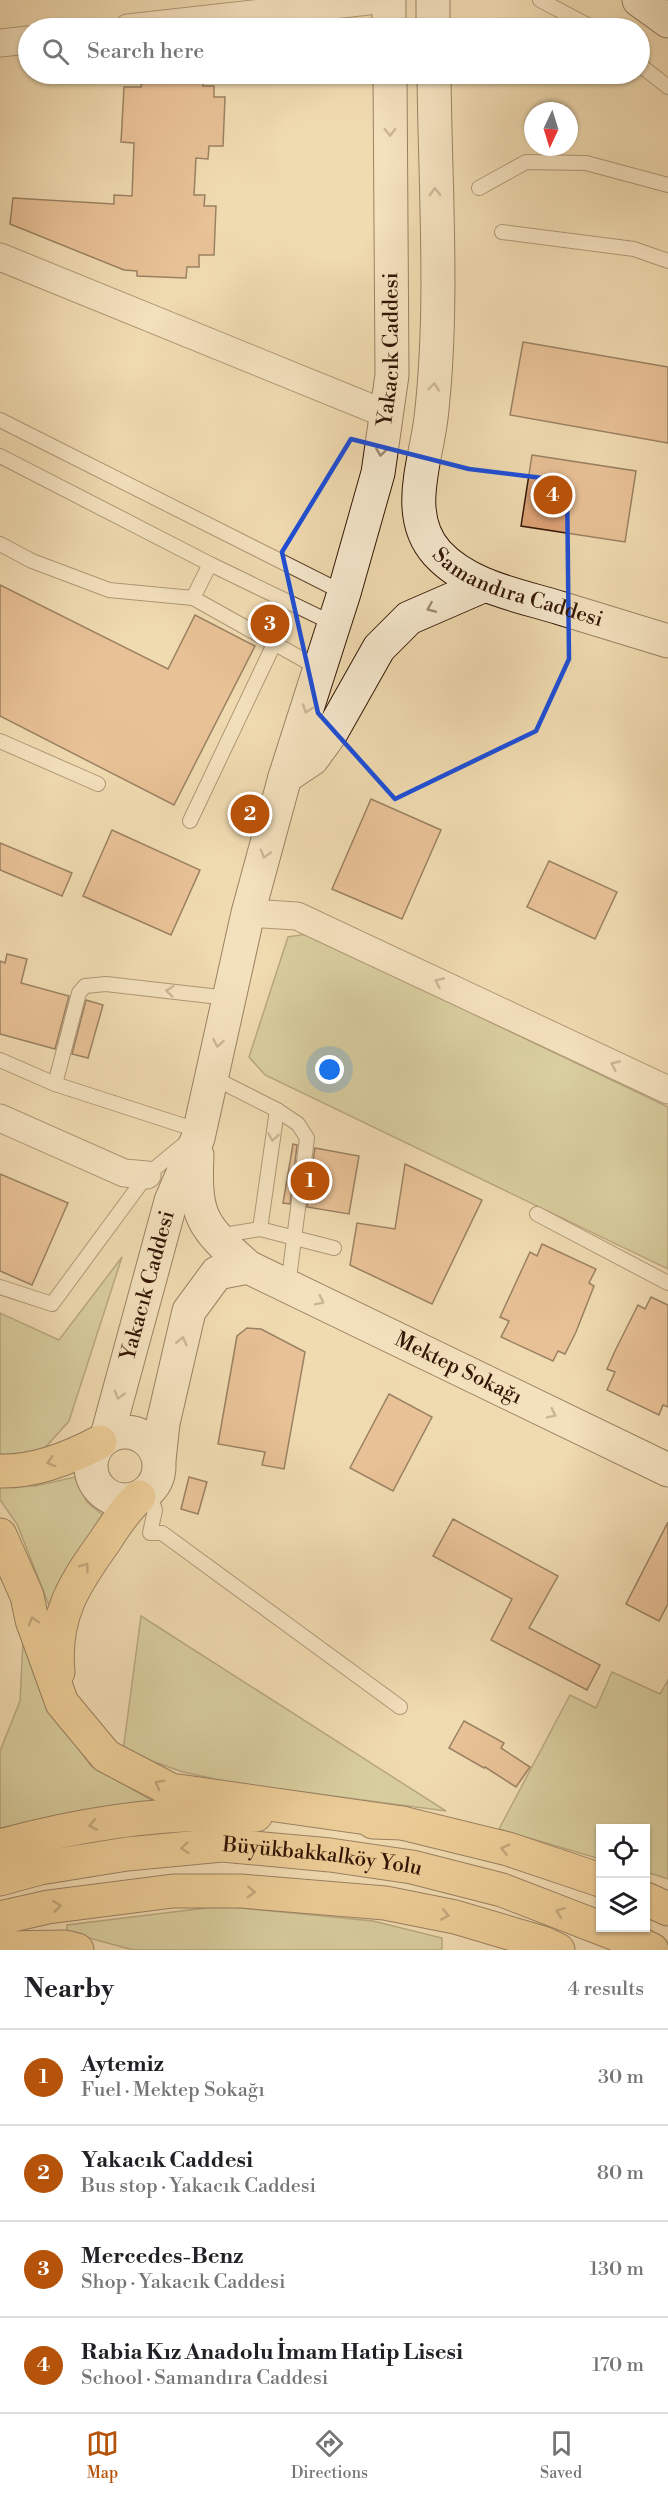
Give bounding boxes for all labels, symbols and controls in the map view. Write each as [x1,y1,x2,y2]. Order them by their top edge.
search box [18,18,650,84]
icon: search [39,35,72,68]
text: Search here [87,38,204,65]
north arrow [524,102,578,156]
one-way arrow [384,127,396,136]
one-way arrow [429,188,441,197]
street label: Yakacık Caddesi [372,272,406,429]
one-way arrow [428,383,440,392]
one-way arrow [375,448,388,457]
pin: 4 [534,472,572,518]
street label: Samandıra Caddesi [426,542,606,633]
one-way arrow [426,601,437,613]
pin: 3 [250,602,290,646]
one-way arrow [302,703,314,714]
pin: 2 [230,792,270,836]
one-way arrow [259,849,272,859]
one-way arrow [434,977,445,989]
one-way arrow [165,985,174,998]
one-way arrow [212,1038,225,1048]
your location [315,1055,344,1084]
one-way arrow [611,1060,622,1072]
one-way arrow [268,1133,280,1142]
pin: 1 [290,1158,330,1204]
street label: Yakacık Caddesi [115,1208,181,1364]
one-way arrow [313,1294,324,1306]
street label: Mektep Sokağı [390,1327,526,1410]
one-way arrow [175,1337,188,1347]
one-way arrow [114,1389,126,1399]
one-way arrow [545,1407,556,1418]
one-way arrow [46,1455,57,1467]
one-way arrow [78,1563,89,1574]
one-way arrow [28,1616,40,1627]
one-way arrow [154,1780,165,1791]
one-way arrow [88,1818,98,1831]
map controls [596,1824,650,1932]
button: locate [596,1824,650,1878]
street label: Büyükbakkalköy Yolu [220,1832,425,1882]
one-way arrow [180,1841,189,1854]
one-way arrow [500,1844,511,1856]
button: layers [596,1878,650,1932]
one-way arrow [247,1885,256,1898]
one-way arrow [53,1900,62,1912]
one-way arrow [555,1907,566,1920]
one-way arrow [439,1908,449,1921]
text: Nearby [24,1973,114,2005]
text: 4 results [567,1977,644,2002]
text: Aytemiz [81,2051,164,2078]
text: 1 [39,2065,48,2090]
text: 30 m [598,2065,644,2090]
text: Fuel · Mektep Sokağı [81,2078,265,2103]
text: Yakacık Caddesi [81,2147,253,2174]
text: 2 [37,2161,50,2186]
text: 80 m [597,2161,644,2186]
text: Bus stop · Yakacık Caddesi [81,2174,316,2199]
text: Mercedes-Benz [81,2243,244,2270]
text: 3 [37,2257,50,2282]
text: 130 m [589,2257,644,2282]
text: Shop · Yakacık Caddesi [81,2270,285,2295]
text: Rabia Kız Anadolu İmam Hatip Lisesi [81,2339,463,2366]
text: 4 [37,2353,50,2378]
text: 170 m [592,2353,644,2378]
text: School · Samandıra Caddesi [81,2366,328,2391]
tab: Map [86,2427,119,2483]
tab: Directions [291,2427,368,2483]
tab: Saved [540,2427,582,2483]

